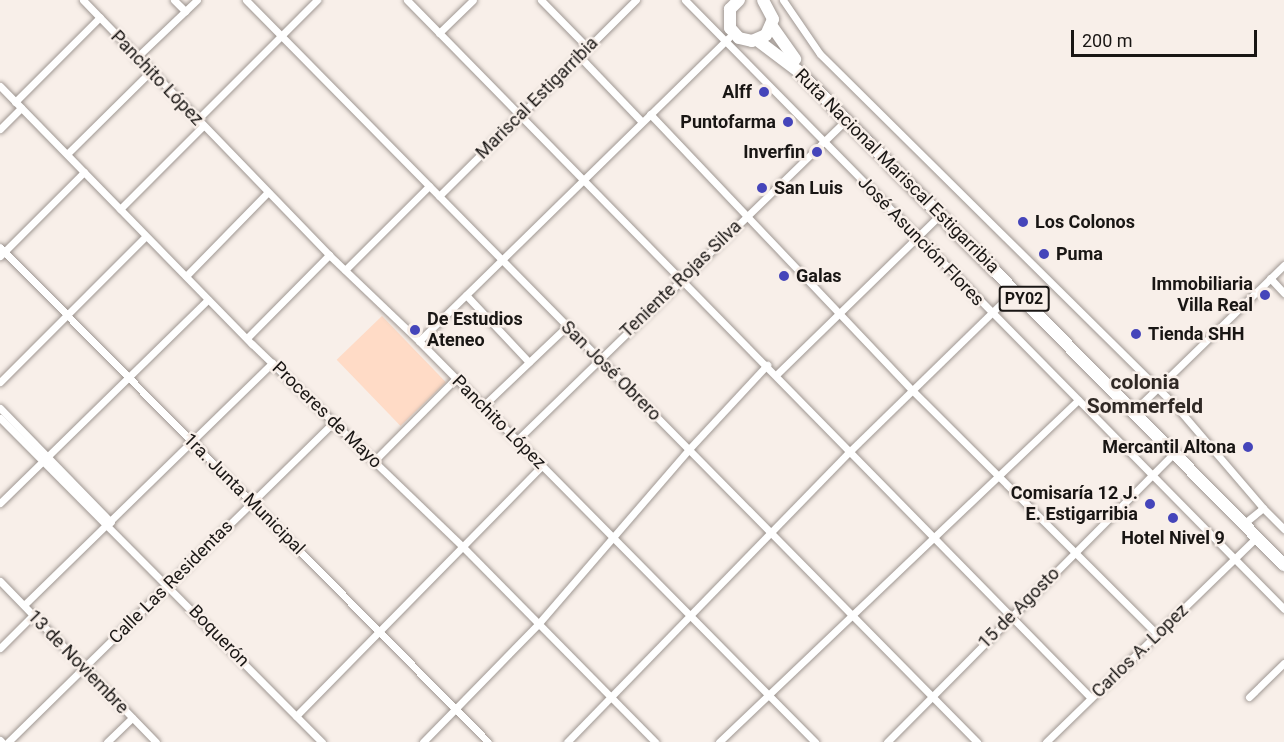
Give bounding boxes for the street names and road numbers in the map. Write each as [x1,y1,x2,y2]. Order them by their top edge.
street label: Panchito López [106,26,208,130]
street label: Mariscal Estigarribia [471,32,603,164]
street label: Ruta Nacional Mariscal Estigarribia [790,64,1004,278]
street label: José Asunción Flores [853,172,989,310]
street label: Teniente Rojas Silva [616,216,746,342]
road number: PY02 [998,286,1050,312]
street label: San José Obrero [557,317,665,425]
street label: Proceres de Mayo [268,357,386,473]
street label: Panchito López [448,371,550,473]
street label: 1ra. Junta Municipal [179,429,309,559]
street label: Calle Las Residentas [105,516,237,648]
street label: 15 de Agosto [974,563,1064,653]
street label: Carlos A. Lopez [1087,600,1193,702]
street label: Boquerón [184,601,254,671]
street label: 13 de Noviembre [23,606,133,718]

